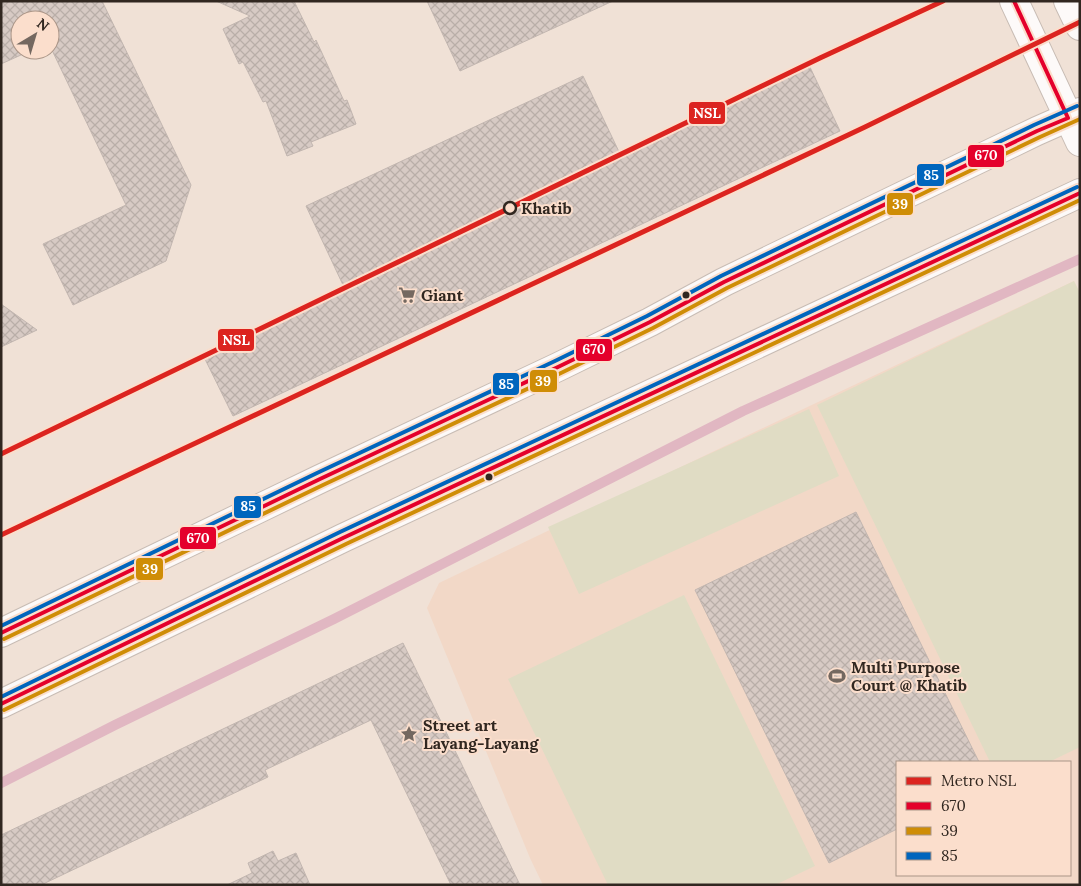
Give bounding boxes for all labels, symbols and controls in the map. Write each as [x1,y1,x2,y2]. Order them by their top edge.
north arrow [10,10,60,60]
text: N [33,14,53,35]
line badge: NSL [688,101,726,125]
text: NSL [693,104,721,122]
line badge: 670 [967,144,1005,168]
text: 670 [974,146,998,164]
line badge: 85 [916,163,945,187]
text: 85 [923,166,939,184]
line badge: 39 [886,192,914,216]
text: 39 [892,195,908,213]
place label: Khatib [521,198,572,218]
marker: Khatib [503,201,517,215]
supermarket icon: Giant [397,285,417,305]
place label: Giant [421,285,464,305]
unlabelled marker [681,290,691,300]
line badge: NSL [217,328,255,352]
text: NSL [222,331,250,349]
line badge: 670 [575,338,613,362]
text: 670 [582,340,606,358]
line badge: 39 [529,369,558,393]
line badge: 85 [492,372,520,396]
text: 39 [535,372,551,390]
text: 85 [498,375,514,393]
unlabelled marker [484,472,494,482]
line badge: 85 [233,495,262,519]
text: 85 [240,497,256,515]
line badge: 670 [179,526,217,550]
text: 670 [186,529,210,547]
line badge: 39 [135,557,164,581]
text: 39 [142,560,158,578]
place label: Multi Purpose Court @ Khatib [851,657,967,695]
sports icon: Multi Purpose Court @ Khatib [827,666,847,686]
place label: Street art Layang-Layang [423,715,539,753]
place icon: Street art Layang-Layang [399,724,419,744]
legend [896,761,1071,876]
text: Metro NSL [941,771,1017,790]
text: 670 [941,796,966,815]
text: 39 [941,821,958,840]
text: 85 [941,846,958,865]

